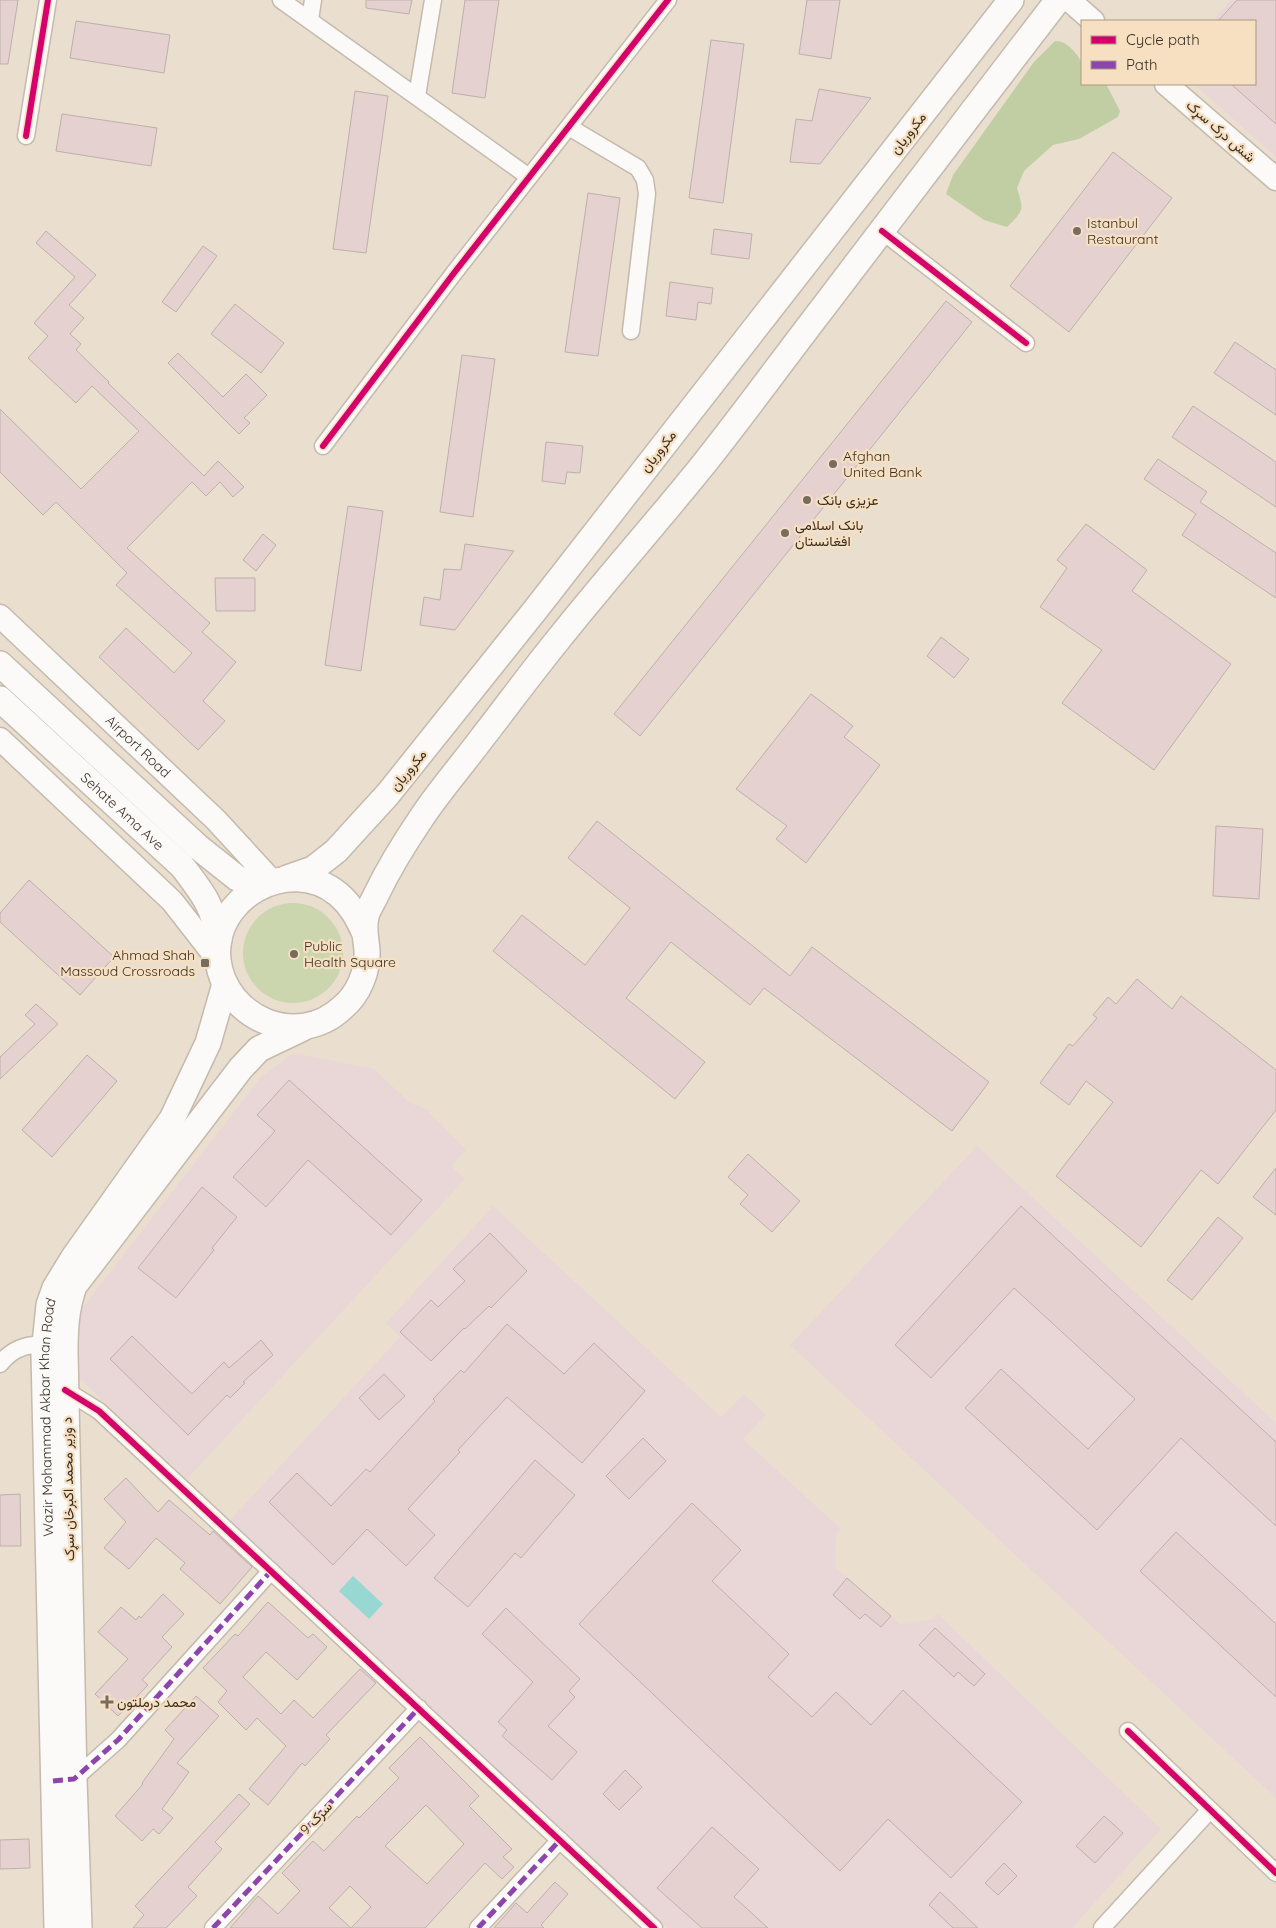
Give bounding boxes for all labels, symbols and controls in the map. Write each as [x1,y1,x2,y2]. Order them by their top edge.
legend [1081,20,1256,85]
text: Cycle path [1126,30,1200,49]
text: Path [1126,55,1158,74]
street label: شش درک سړک [1182,96,1259,167]
street label: مکروریان [886,108,930,158]
place label: Istanbul Restaurant [1087,214,1159,248]
marker: Istanbul Restaurant [1071,225,1083,237]
street label: مکروریان [636,426,680,476]
place label: Afghan United Bank [843,447,922,481]
marker: Afghan United Bank [827,458,839,470]
place label: عزیزی بانک [817,491,879,509]
marker: عزیزی بانک [801,494,813,506]
place label: بانک اسلامی افغانستان [795,516,863,550]
marker: بانک اسلامی افغانستان [779,527,791,539]
street label: Airport Road [102,711,175,782]
street label: مکروریان [386,746,430,794]
street label: Sehate Ama Ave [77,769,168,854]
place label: Public Health Square [304,937,396,971]
place label: Ahmad Shah Massoud Crossroads [60,946,195,980]
marker: Public Health Square [288,948,300,960]
marker: Ahmad Shah Massoud Crossroads [199,957,211,969]
street label: Wazir Mohammad Akbar Khan Road [35,1295,60,1537]
street label: د وزیر محمد اکبرخان سړک [58,1416,79,1561]
place label: محمد درملتون [117,1693,196,1711]
marker: محمد درملتون [101,1696,113,1708]
street label: سرک 9 [296,1798,336,1838]

